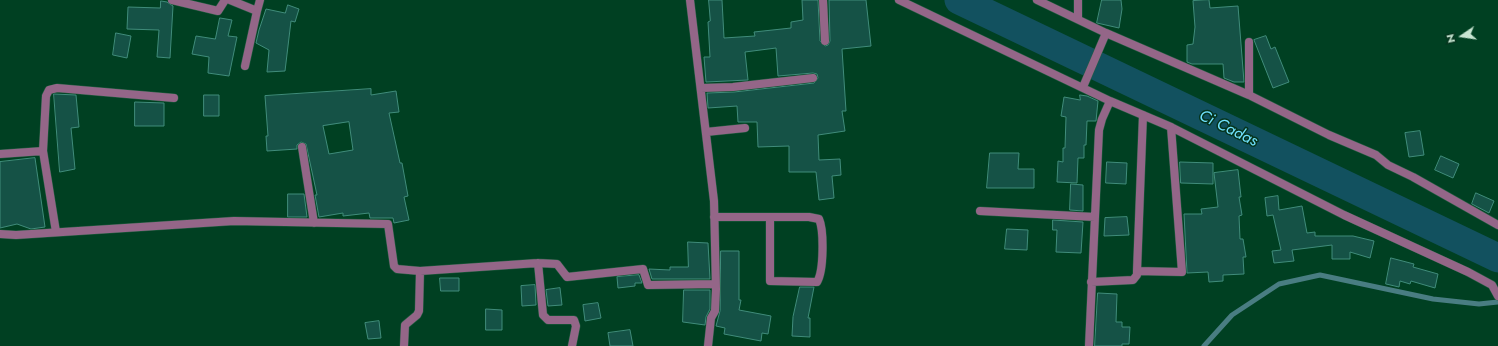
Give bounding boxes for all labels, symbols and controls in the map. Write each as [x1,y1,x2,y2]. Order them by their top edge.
north arrow [1442,16,1482,56]
text: N [1442,33,1459,45]
water label: Ci Cadas [1196,107,1260,151]

